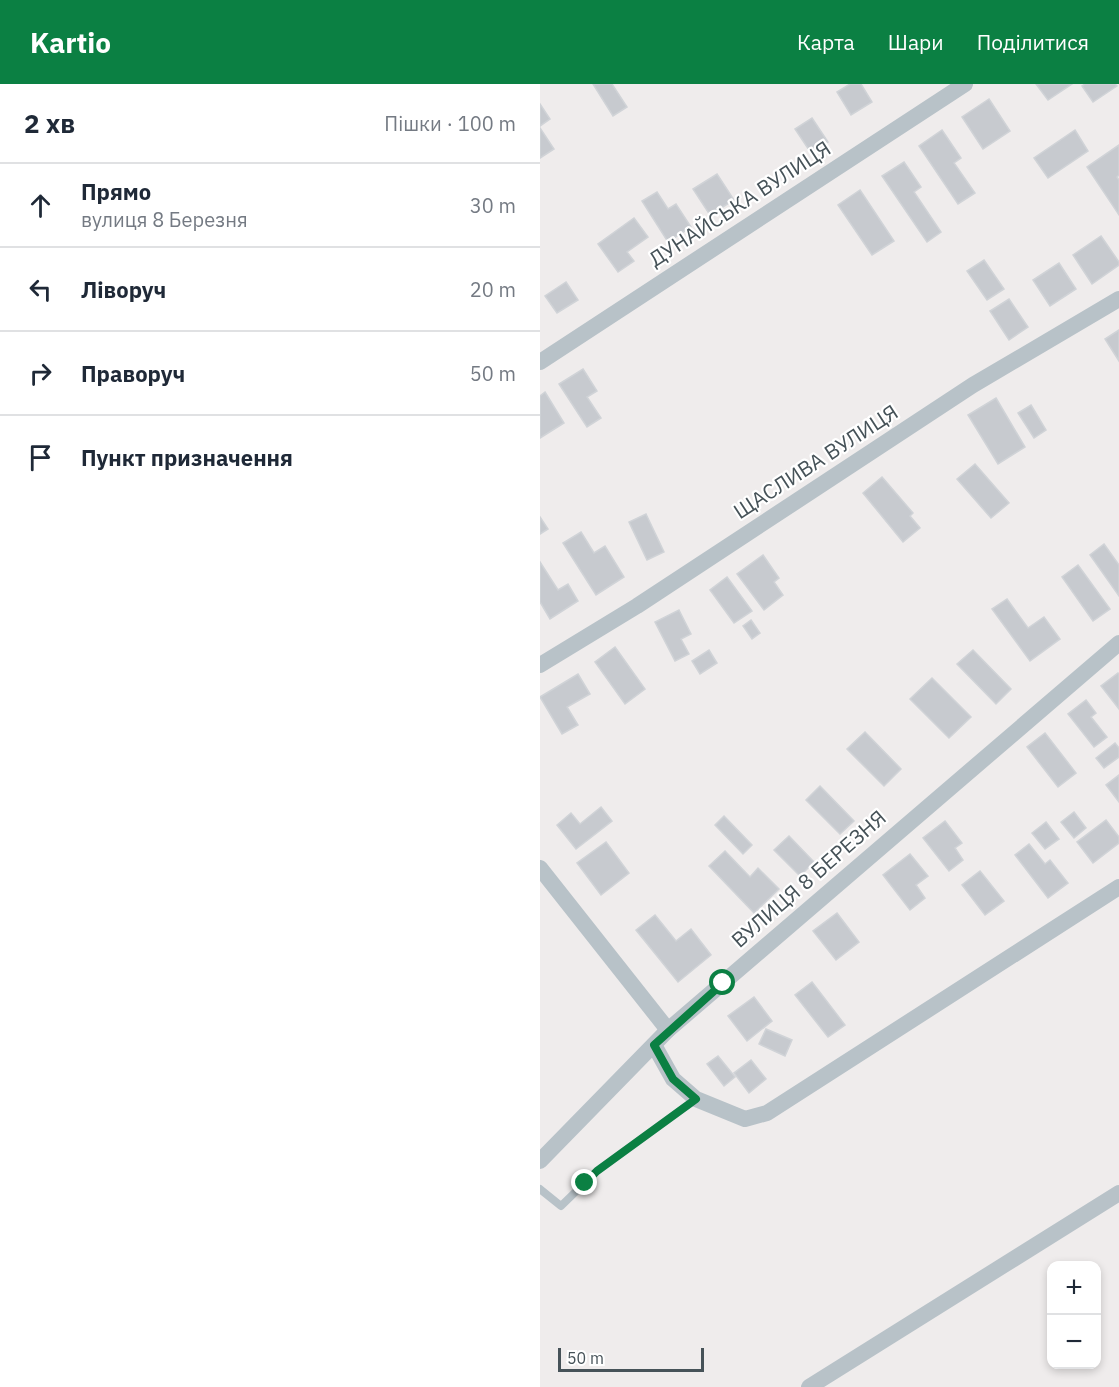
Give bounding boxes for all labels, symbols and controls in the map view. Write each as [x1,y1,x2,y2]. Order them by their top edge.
text: Kartio [30,24,111,61]
text: Карта [797,28,855,56]
text: Шари [888,28,944,56]
text: Поділитися [977,28,1089,56]
text: 2 хв [24,106,75,140]
text: Пішки · 100 m [384,110,516,137]
street label: ДУНАЙСЬКА ВУЛИЦЯ [643,134,836,273]
text: Прямо [81,177,151,206]
icon: ahead [24,189,57,222]
text: 30 m [470,192,516,219]
text: вулиця 8 Березня [81,206,248,233]
icon: left [24,273,57,306]
text: Ліворуч [81,275,166,304]
text: 20 m [470,276,516,303]
icon: right [24,357,57,390]
text: Праворуч [81,359,185,388]
text: 50 m [470,360,516,387]
street label: ЩАСЛИВА ВУЛИЦЯ [728,397,903,525]
icon: arrive [24,441,57,474]
text: Пункт призначення [81,443,293,472]
street label: ВУЛИЦЯ 8 БЕРЕЗНЯ [725,803,892,953]
route start [709,969,735,995]
route end [571,1169,597,1195]
map controls [1047,1261,1101,1369]
button: + [1047,1261,1101,1315]
button: − [1047,1315,1101,1369]
scale bar [558,1345,704,1372]
text: 50 m [567,1348,604,1368]

